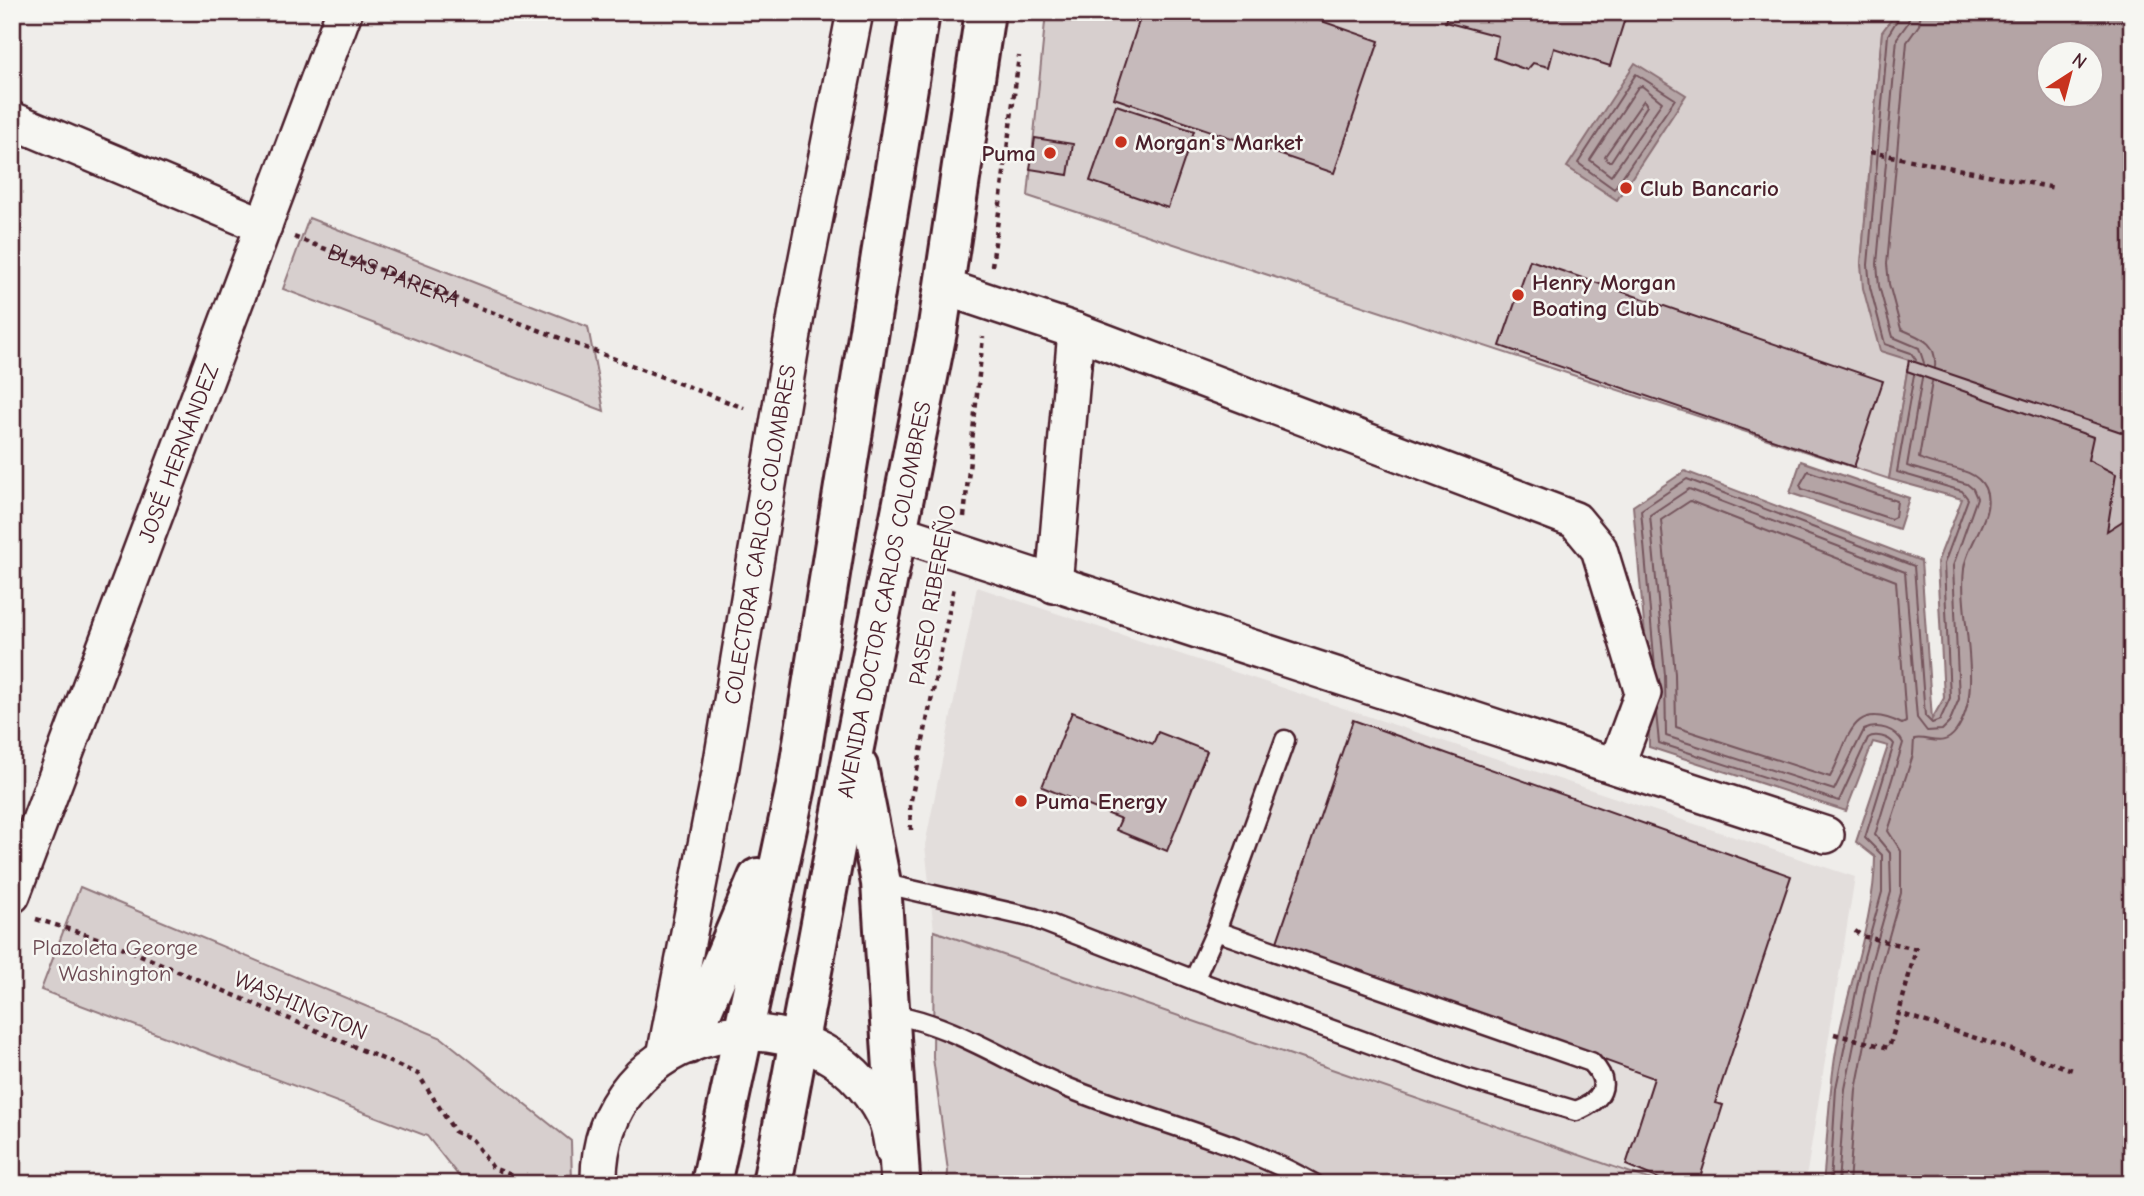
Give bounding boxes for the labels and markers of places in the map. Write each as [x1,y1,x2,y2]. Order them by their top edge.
place label: Morgan's Market [1135,129,1303,156]
marker: Morgan's Market [1113,134,1129,150]
place label: Puma [981,140,1036,167]
marker: Puma [1042,145,1058,161]
place label: Club Bancario [1640,175,1779,202]
marker: Club Bancario [1618,180,1634,196]
place label: Henry Morgan Boating Club [1532,269,1676,322]
marker: Henry Morgan Boating Club [1510,287,1526,303]
place label: Puma Energy [1035,788,1167,815]
marker: Puma Energy [1013,793,1029,809]

